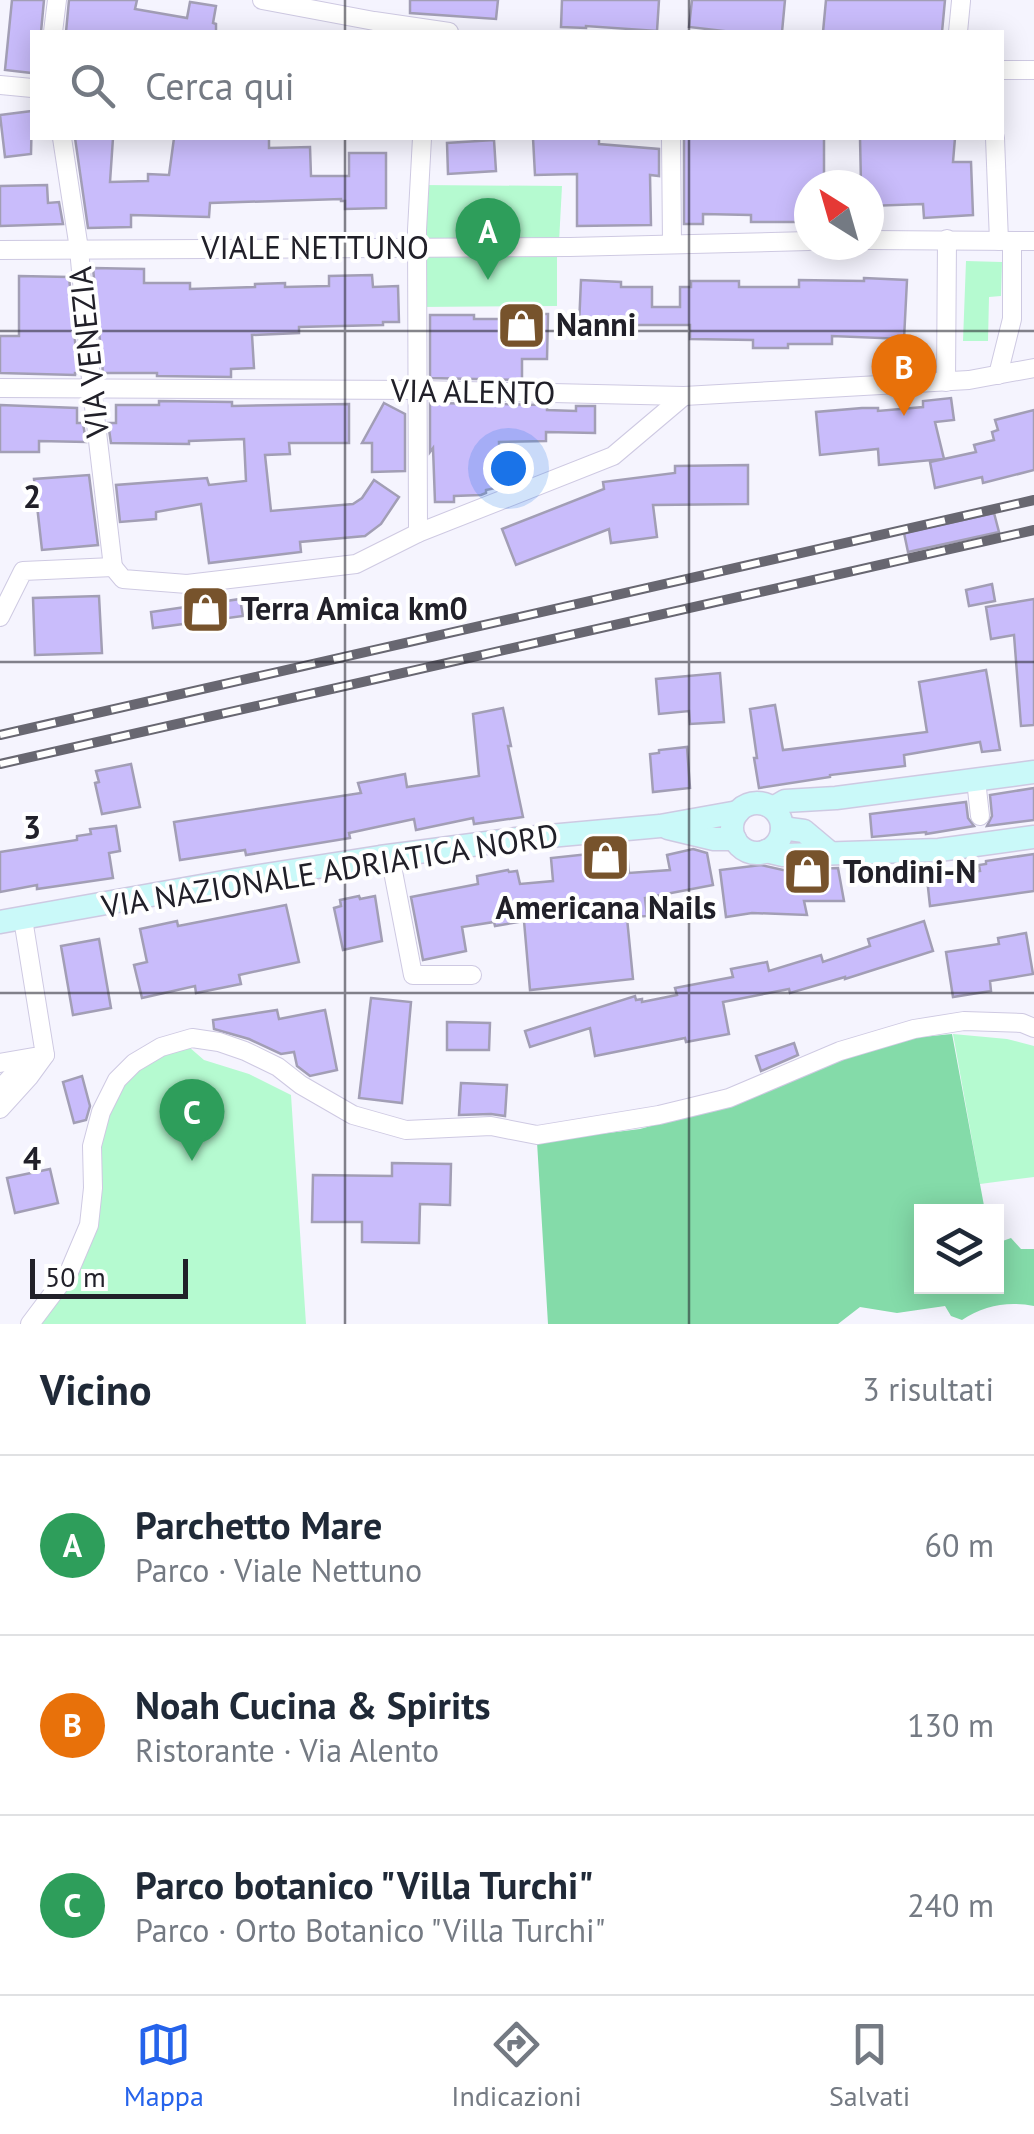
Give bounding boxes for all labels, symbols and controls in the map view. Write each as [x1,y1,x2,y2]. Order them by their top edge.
search box [30,30,1004,140]
icon: search [65,58,120,113]
text: Cerca qui [145,61,295,110]
north arrow [794,170,884,260]
pin: A [456,198,520,280]
street label: VIALE NETTUNO [200,226,429,268]
street label: VIA VENEZIA [58,264,118,441]
shop icon: Nanni [495,299,547,351]
place label: Nanni [556,303,636,345]
pin: B [872,334,936,416]
street label: VIA ALENTO [389,369,556,413]
your location [483,443,534,494]
text: 2 [23,475,41,517]
shop icon: Terra Amica km0 [180,583,232,635]
place label: Terra Amica km0 [241,587,468,629]
text: 3 [23,806,41,848]
street label: VIA NAZIONALE ADRIATICA NORD [98,813,561,927]
shop icon: Americana Nails [580,832,632,884]
shop icon: Tondini-N [782,846,834,898]
place label: Tondini-N [843,850,976,892]
place label: Americana Nails [496,886,716,928]
pin: C [160,1078,224,1161]
text: 4 [23,1137,41,1179]
map controls [914,1204,1004,1294]
button: layers [914,1204,1004,1294]
scale bar [30,1254,188,1298]
text: 50 m [45,1258,106,1295]
text: Vicino [40,1362,152,1417]
text: 3 risultati [862,1368,994,1410]
text: Parchetto Mare [135,1500,382,1549]
text: A [63,1524,82,1566]
text: 60 m [925,1524,994,1566]
text: Parco · Viale Nettuno [135,1549,422,1591]
text: Noah Cucina & Spirits [135,1680,490,1729]
text: B [63,1704,82,1746]
text: 130 m [907,1704,994,1746]
text: Ristorante · Via Alento [135,1729,439,1771]
text: Parco botanico "Villa Turchi" [135,1860,593,1909]
text: C [64,1884,81,1926]
text: 240 m [907,1884,994,1926]
text: Parco · Orto Botanico "Villa Turchi" [135,1909,605,1951]
tab: Mappa [124,2017,204,2114]
tab: Indicazioni [451,2017,582,2114]
tab: Salvati [829,2017,910,2114]

